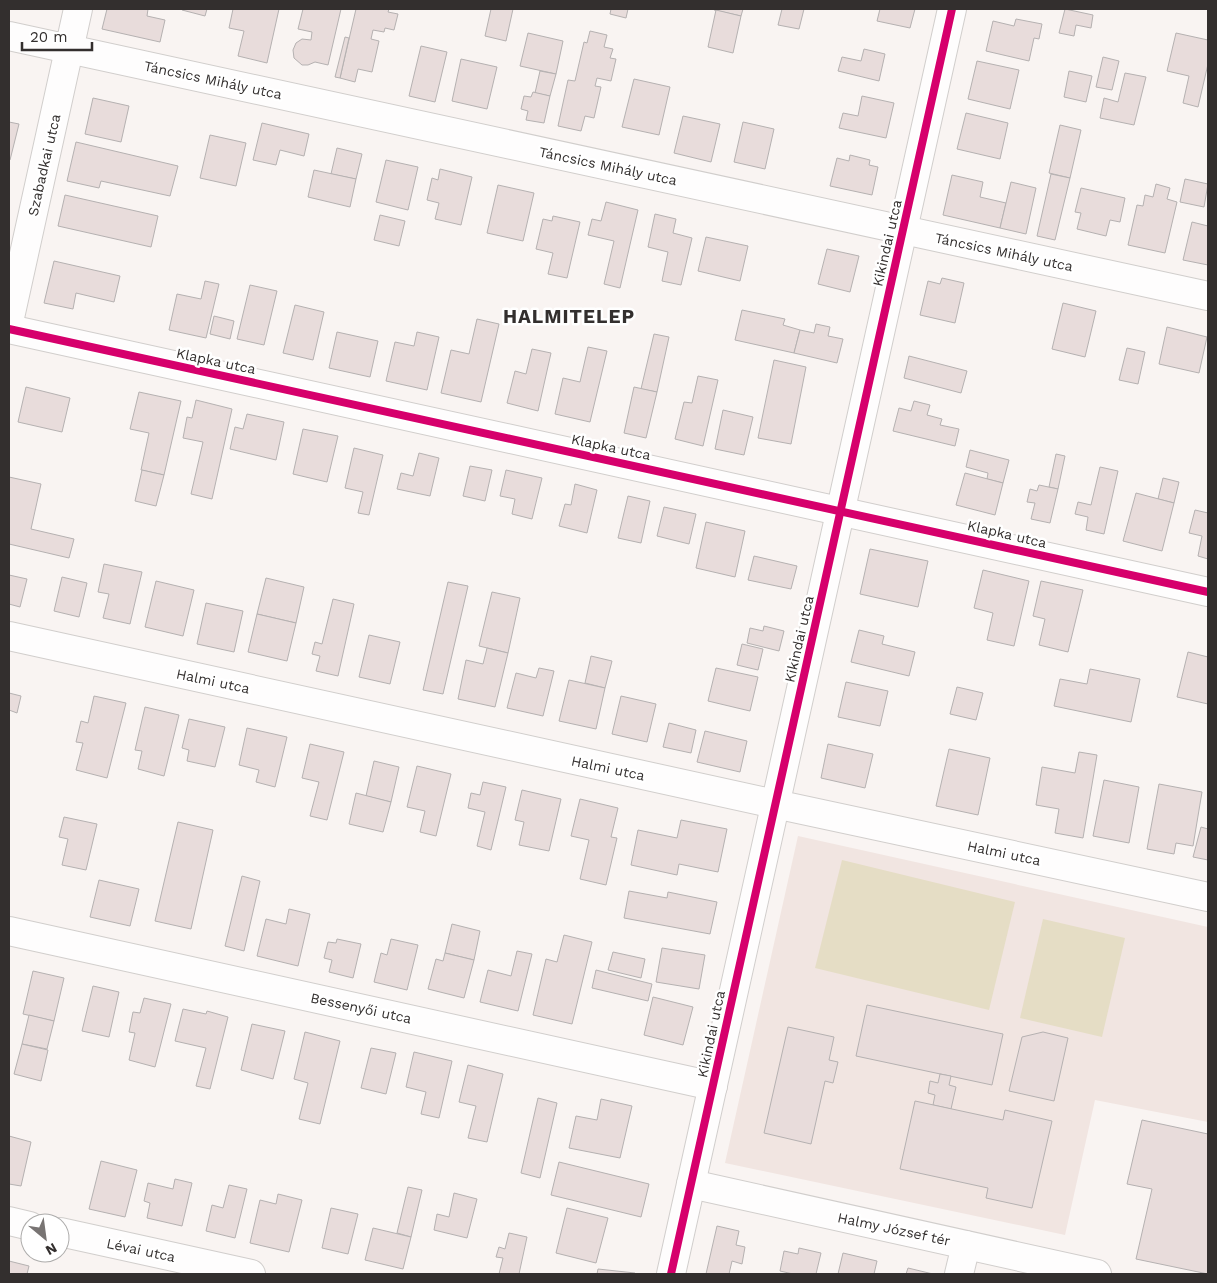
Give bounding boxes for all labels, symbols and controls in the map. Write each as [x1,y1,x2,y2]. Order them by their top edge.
scale bar [22,20,92,52]
text: 20 m [30,28,68,46]
street label: Táncsics Mihály utca [143,58,284,102]
street label: Szabadkai utca [24,112,64,218]
street label: Táncsics Mihály utca [538,144,679,188]
street label: Kikindai utca [869,198,905,288]
street label: Táncsics Mihály utca [934,230,1075,274]
district label: HALMITELEP [503,305,635,328]
street label: Klapka utca [175,345,257,377]
street label: Klapka utca [570,431,652,463]
street label: Klapka utca [966,517,1048,551]
street label: Kikindai utca [781,594,817,684]
street label: Halmi utca [175,665,251,697]
street label: Halmi utca [570,752,646,784]
street label: Halmi utca [966,837,1042,869]
street label: Bessenyői utca [309,989,413,1027]
street label: Kikindai utca [694,989,728,1079]
street label: Halmy József tér [836,1209,952,1249]
north arrow [20,1213,70,1263]
street label: Lévai utca [105,1235,177,1265]
text: N [43,1240,60,1259]

